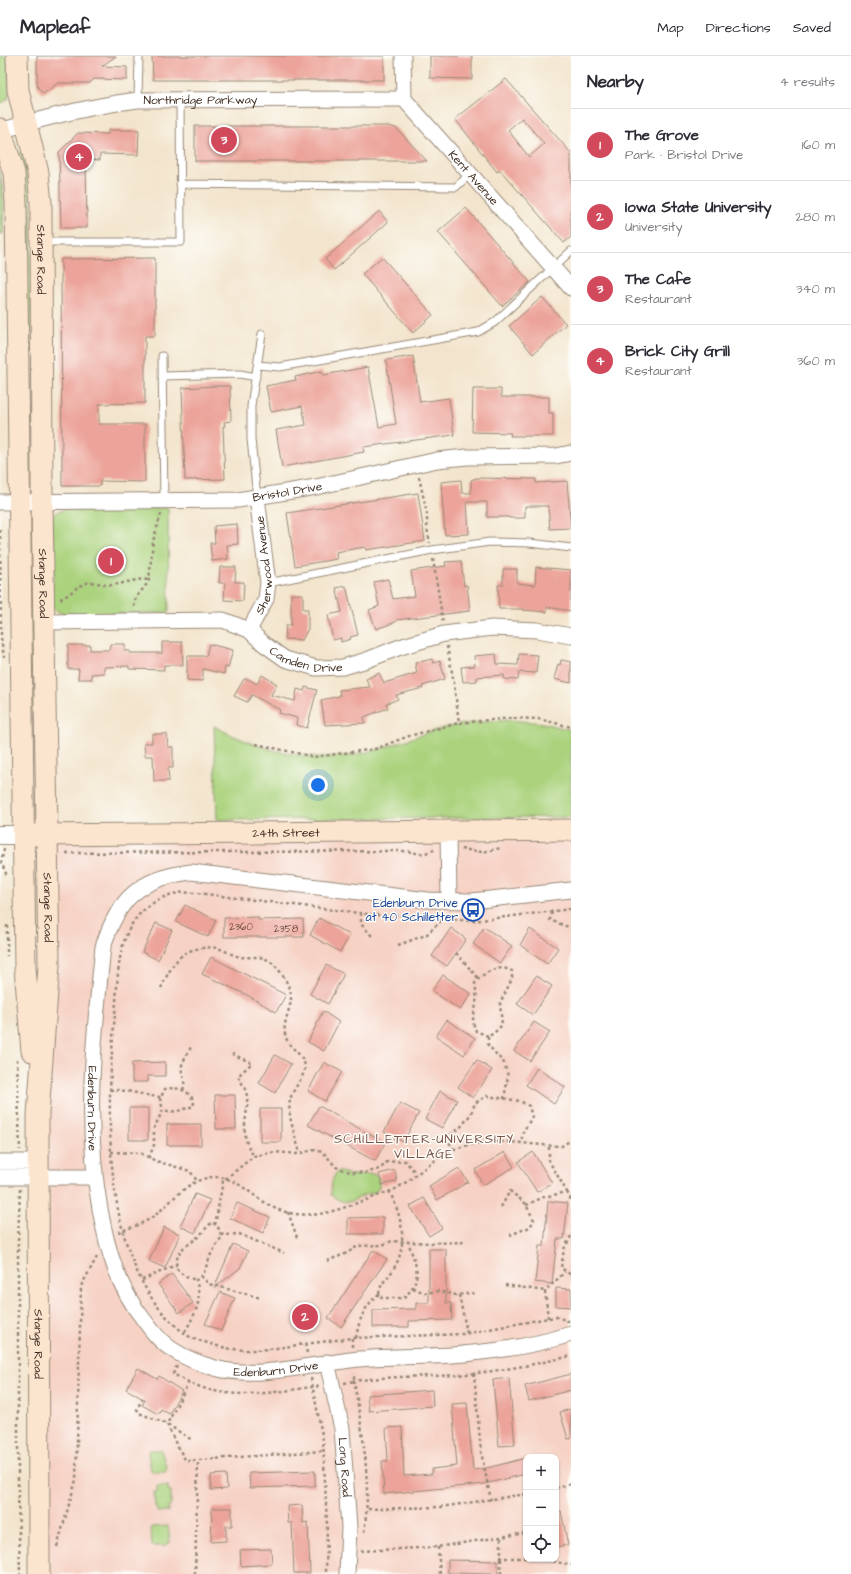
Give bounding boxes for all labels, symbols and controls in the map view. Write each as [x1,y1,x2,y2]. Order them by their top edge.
text: Mapleaf [20,14,90,41]
text: Map [657,18,684,38]
text: Directions [706,18,771,38]
text: Saved [793,18,831,38]
text: Nearby [587,70,644,94]
text: 4 results [780,73,835,91]
street label: Northridge Parkway [143,91,258,109]
pin: 3 [211,125,237,155]
text: The Grove [625,125,699,146]
text: 1 [599,136,601,154]
text: 160 m [802,136,835,154]
pin: 4 [66,142,92,172]
street label: Kent Avenue [444,146,503,209]
text: Park · Bristol Drive [625,146,743,164]
text: Iowa State University [625,197,771,218]
text: 2 [596,208,604,226]
text: 280 m [796,208,835,226]
text: University [625,218,683,236]
street label: Stange Road [32,225,50,294]
text: The Cafe [625,269,691,290]
text: 3 [597,280,603,298]
text: 340 m [796,280,835,298]
text: Restaurant [625,290,692,308]
text: Brick City Grill [625,341,730,362]
text: 4 [596,352,604,370]
text: 360 m [797,352,835,370]
text: Restaurant [625,362,692,380]
street label: Bristol Drive [251,477,324,506]
street label: Sherwood Avenue [251,514,277,617]
pin: 1 [98,546,124,576]
street label: Stange Road [34,548,52,618]
street label: Camden Drive [266,642,344,677]
your location [308,775,328,795]
street label: 24th Street [252,824,320,841]
street label: Stange Road [38,872,57,942]
place label: Edenburn Drive at 40 Schilletter [366,895,459,926]
bus stop icon: Edenburn Drive at 40 Schilletter [460,897,486,923]
house number: 2360 [229,920,253,934]
house number: 2358 [274,922,299,936]
street label: Edenburn Drive [83,1066,101,1152]
district label: SCHILLETTER-UNIVERSITY VILLAGE [334,1130,514,1163]
pin: 2 [292,1302,318,1332]
street label: Stange Road [29,1309,47,1379]
street label: Edenburn Drive [233,1356,320,1381]
street label: Long Road [334,1437,355,1498]
map controls [523,1454,559,1562]
button: + [523,1454,559,1490]
button: − [523,1490,559,1526]
button: locate [523,1526,559,1562]

